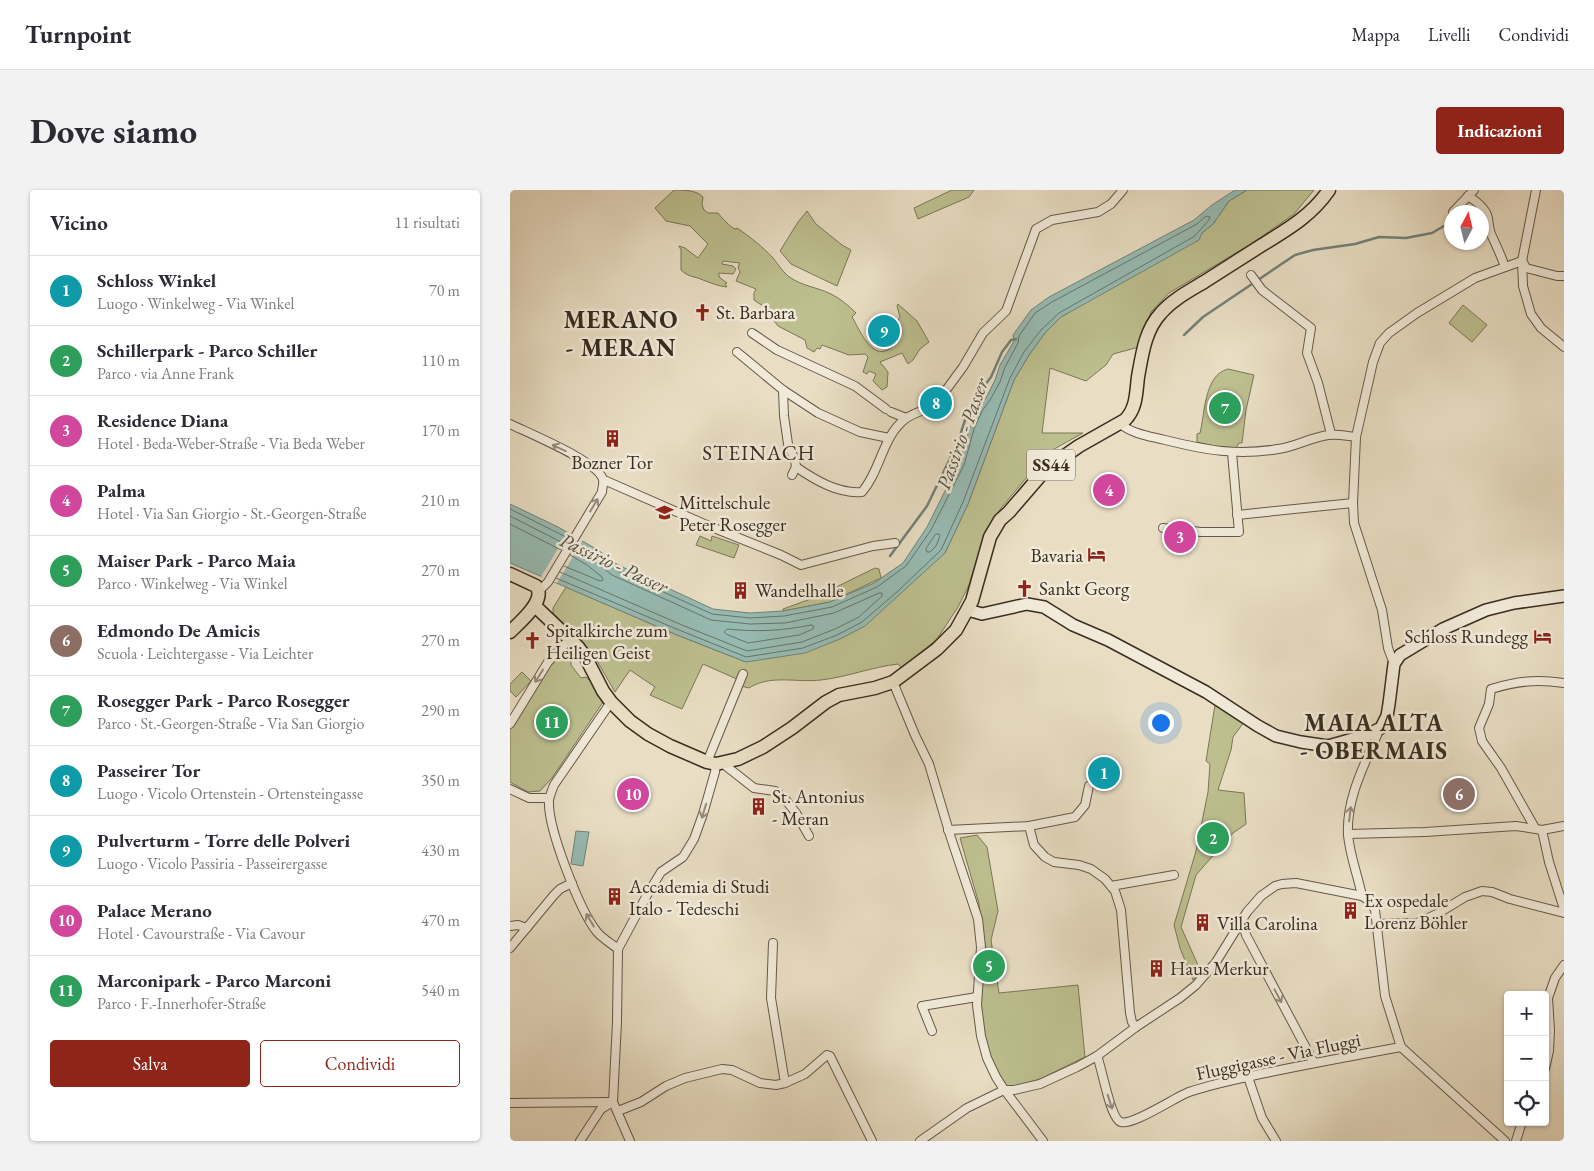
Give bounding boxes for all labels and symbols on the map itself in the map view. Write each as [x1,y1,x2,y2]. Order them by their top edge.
north arrow [1444,205,1489,250]
place label: St. Barbara [716,300,795,325]
church icon: St. Barbara [692,302,712,322]
district label: MERANO - MERAN [564,304,678,363]
pin: 9 [868,312,900,350]
water label: Passirio - Passer [930,373,995,493]
pin: 8 [920,384,952,422]
pin: 7 [1209,389,1241,427]
building icon: Bozner Tor [602,429,622,449]
district label: STEINACH [702,439,816,466]
one-way arrow [552,442,567,452]
place label: Bozner Tor [571,450,653,475]
road number: SS44 [1027,450,1075,480]
pin: 4 [1093,471,1125,509]
place label: Mittelschule Peter Rosegger [679,490,787,537]
one-way arrow [589,499,599,513]
school or university icon: Mittelschule Peter Rosegger [655,503,675,523]
pin: 3 [1164,518,1196,556]
water label: Passirio - Passer [556,527,674,600]
place label: Bavaria [1030,543,1083,568]
hotel icon: Bavaria [1087,545,1107,565]
place label: Sankt Georg [1039,576,1130,601]
place label: Wandelhalle [755,578,844,603]
church icon: Sankt Georg [1015,578,1035,598]
building icon: Wandelhalle [731,580,751,600]
place label: Spitalkirche zum Heiligen Geist [546,618,668,665]
place label: Schloss Rundegg [1404,624,1529,649]
hotel icon: Schloss Rundegg [1532,626,1552,646]
church icon: Spitalkirche zum Heiligen Geist [522,631,542,651]
one-way arrow [534,669,544,683]
pin: 11 [536,703,568,741]
district label: MAIA ALTA - OBERMAIS [1300,707,1448,766]
your location [1148,710,1174,736]
pin: 1 [1088,754,1120,792]
pin: 10 [617,775,649,813]
pin: 6 [1443,775,1475,813]
place label: St. Antonius - Meran [772,784,864,831]
building icon: St. Antonius - Meran [748,797,768,817]
one-way arrow [698,803,708,819]
one-way arrow [1345,806,1355,822]
pin: 2 [1197,819,1229,857]
place label: Accademia di Studi Italo - Tedeschi [628,874,770,921]
building icon: Accademia di Studi Italo - Tedeschi [605,887,625,907]
place label: Ex ospedale Lorenz Böhler [1364,888,1468,935]
building icon: Ex ospedale Lorenz Böhler [1340,901,1360,921]
place label: Villa Carolina [1217,911,1318,936]
one-way arrow [584,913,594,927]
building icon: Villa Carolina [1193,913,1213,933]
pin: 5 [973,947,1005,985]
place label: Haus Merkur [1170,956,1269,981]
building icon: Haus Merkur [1146,958,1166,978]
one-way arrow [1274,988,1284,1002]
street label: Fluggigasse - Via Fluggi [1193,1027,1363,1086]
one-way arrow [1106,1094,1115,1110]

